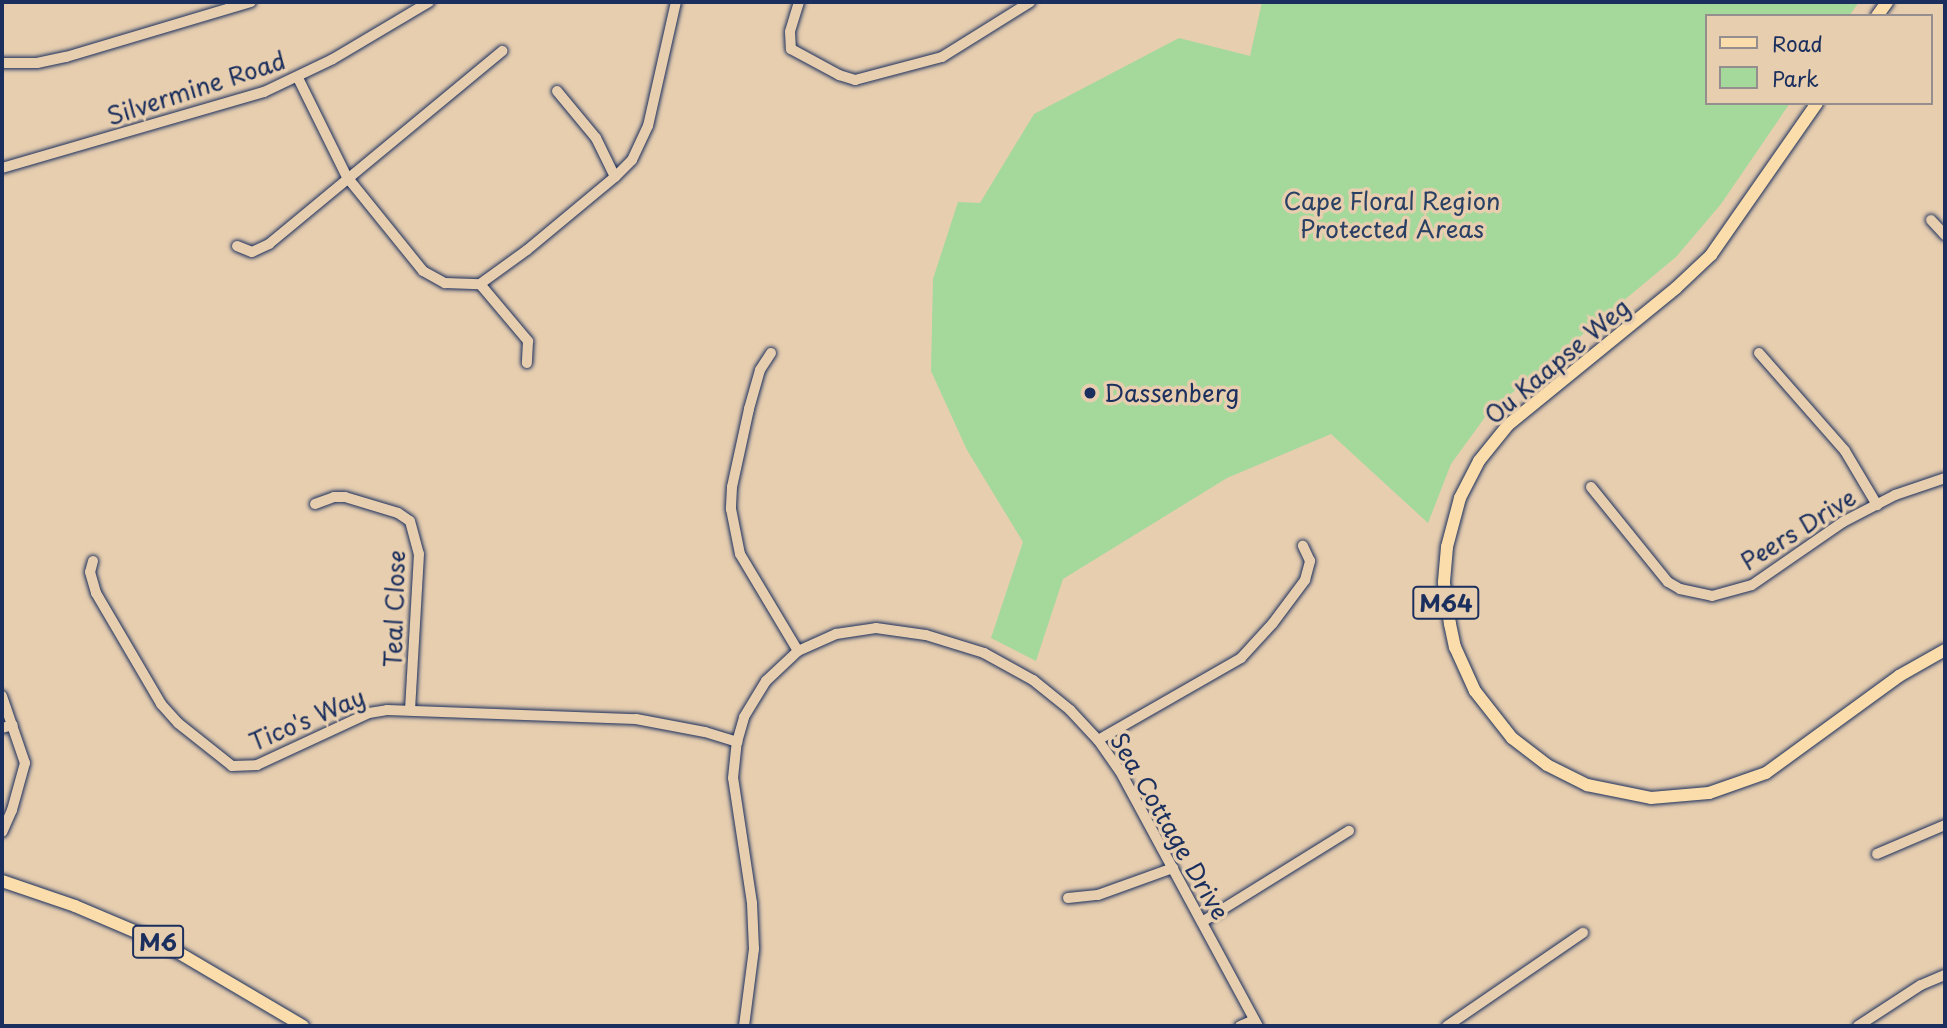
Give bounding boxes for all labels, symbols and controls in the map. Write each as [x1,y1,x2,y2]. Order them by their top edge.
legend [1706,14,1933,105]
text: Road [1772,27,1823,59]
street label: Silvermine Road [103,46,289,130]
text: Park [1772,62,1819,94]
park label: Cape Floral Region Protected Areas [1284,187,1500,243]
street label: Ou Kaapse Weg [1478,291,1636,431]
place label: Dassenberg [1104,379,1239,407]
marker: Dassenberg [1082,385,1098,401]
street label: Peers Drive [1735,482,1861,576]
street label: Teal Close [378,550,410,668]
road number: M64 [1411,583,1481,622]
street label: Tico's Way [245,682,369,756]
street label: Sea Cottage Drive [1105,728,1235,924]
road number: M6 [132,923,184,962]

